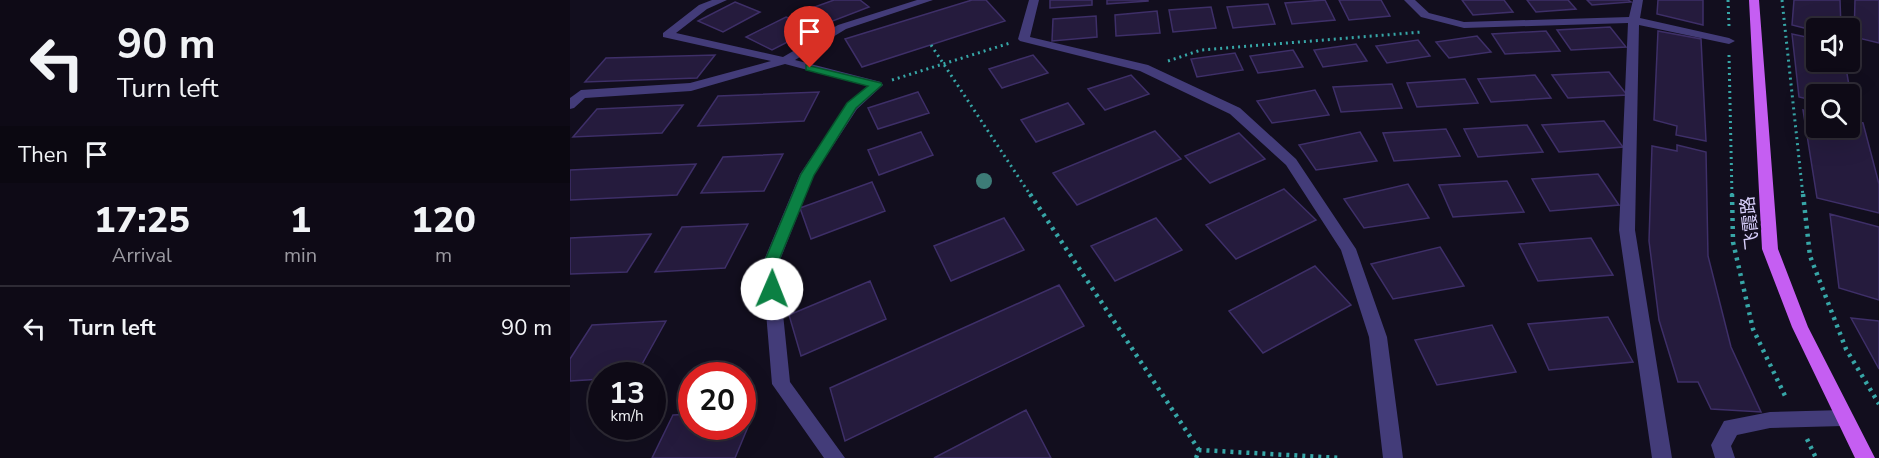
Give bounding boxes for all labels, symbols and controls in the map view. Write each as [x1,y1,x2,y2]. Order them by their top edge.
pin [784,6,835,68]
icon: arrive [793,15,826,48]
text: 90 m [117,16,216,73]
map controls [1806,18,1860,138]
button: sound [1806,18,1860,72]
icon: left [18,24,96,102]
text: Turn left [117,70,218,107]
button: search [1806,84,1860,138]
icon: arrive [80,138,113,171]
text: Then [18,140,68,170]
street label: 飞霞路 [1735,195,1765,251]
text: 17:25 [94,196,190,245]
text: 1 [290,196,311,245]
text: 120 [411,196,476,245]
text: Arrival [112,242,172,269]
text: min [284,242,317,269]
text: m [435,242,452,269]
position arrow [740,257,804,321]
icon: left [18,312,51,345]
text: Turn left [69,313,156,343]
text: 90 m [501,313,552,343]
speed limit sign: 20 [678,362,756,440]
text: 13 [609,373,645,414]
text: km/h [610,406,644,426]

